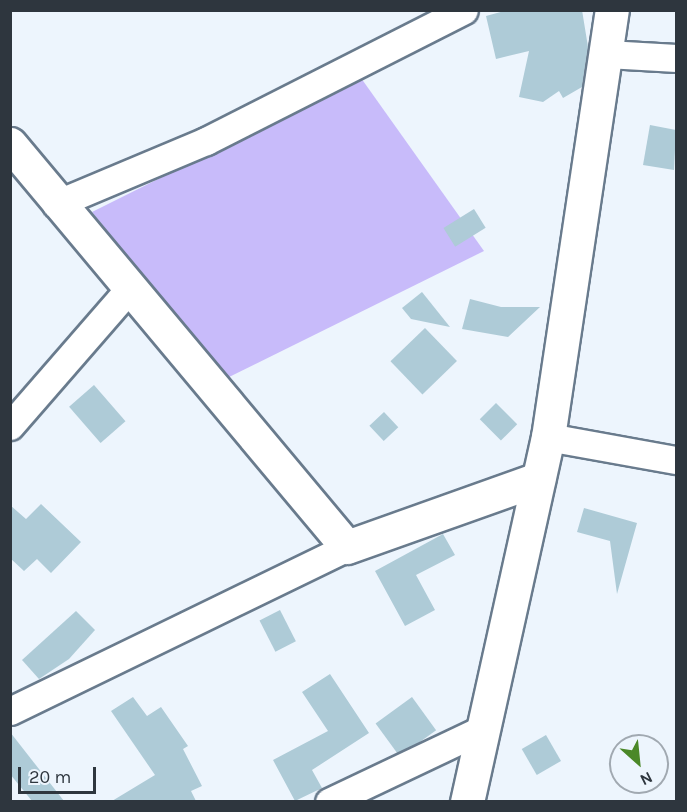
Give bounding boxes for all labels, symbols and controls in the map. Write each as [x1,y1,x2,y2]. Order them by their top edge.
north arrow [609,734,669,794]
scale bar [21,755,99,793]
text: 20 m [29,766,71,788]
text: N [637,768,656,790]

